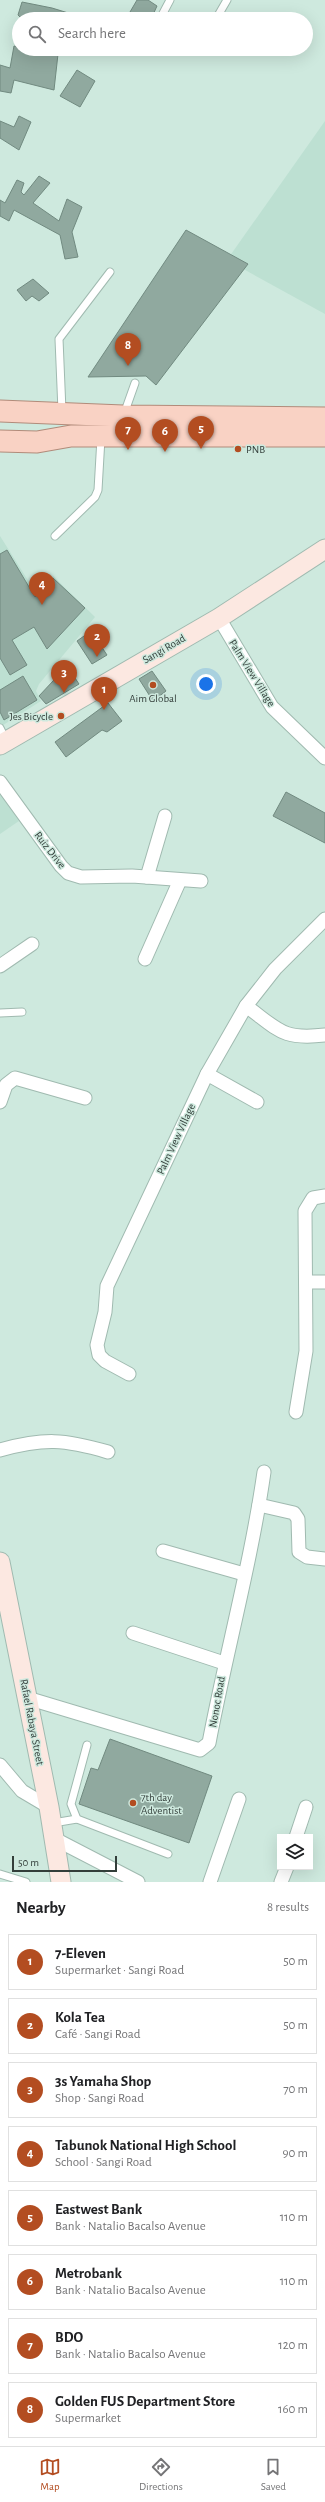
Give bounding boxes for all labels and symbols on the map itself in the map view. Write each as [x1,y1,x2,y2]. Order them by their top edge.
pin: 8 [115,333,141,366]
pin: 5 [188,416,214,449]
pin: 7 [115,417,141,450]
pin: 6 [152,419,178,452]
marker: PNB [233,444,243,454]
place label: PNB [246,444,265,455]
pin: 4 [29,572,55,605]
pin: 2 [84,624,110,657]
street label: Sangi Road [141,632,188,666]
street label: Palm View Village [227,638,277,708]
pin: 3 [51,660,77,693]
your location [196,674,216,694]
pin: 1 [91,677,117,710]
marker: Aim Global [148,680,158,690]
place label: Aim Global [129,693,177,704]
place label: Jes Bicycle [9,711,53,722]
marker: Jes Bicycle [56,711,66,721]
street label: Ruiz Drive [32,830,68,870]
street label: Palm View Village [155,1102,197,1176]
street label: Nonoc Road [207,1675,227,1728]
street label: Rafael Rabaya Street [18,1678,46,1767]
place label: 7th day Adventist [141,1792,182,1816]
marker: 7th day Adventist [128,1798,138,1808]
scale bar [12,1854,117,1873]

